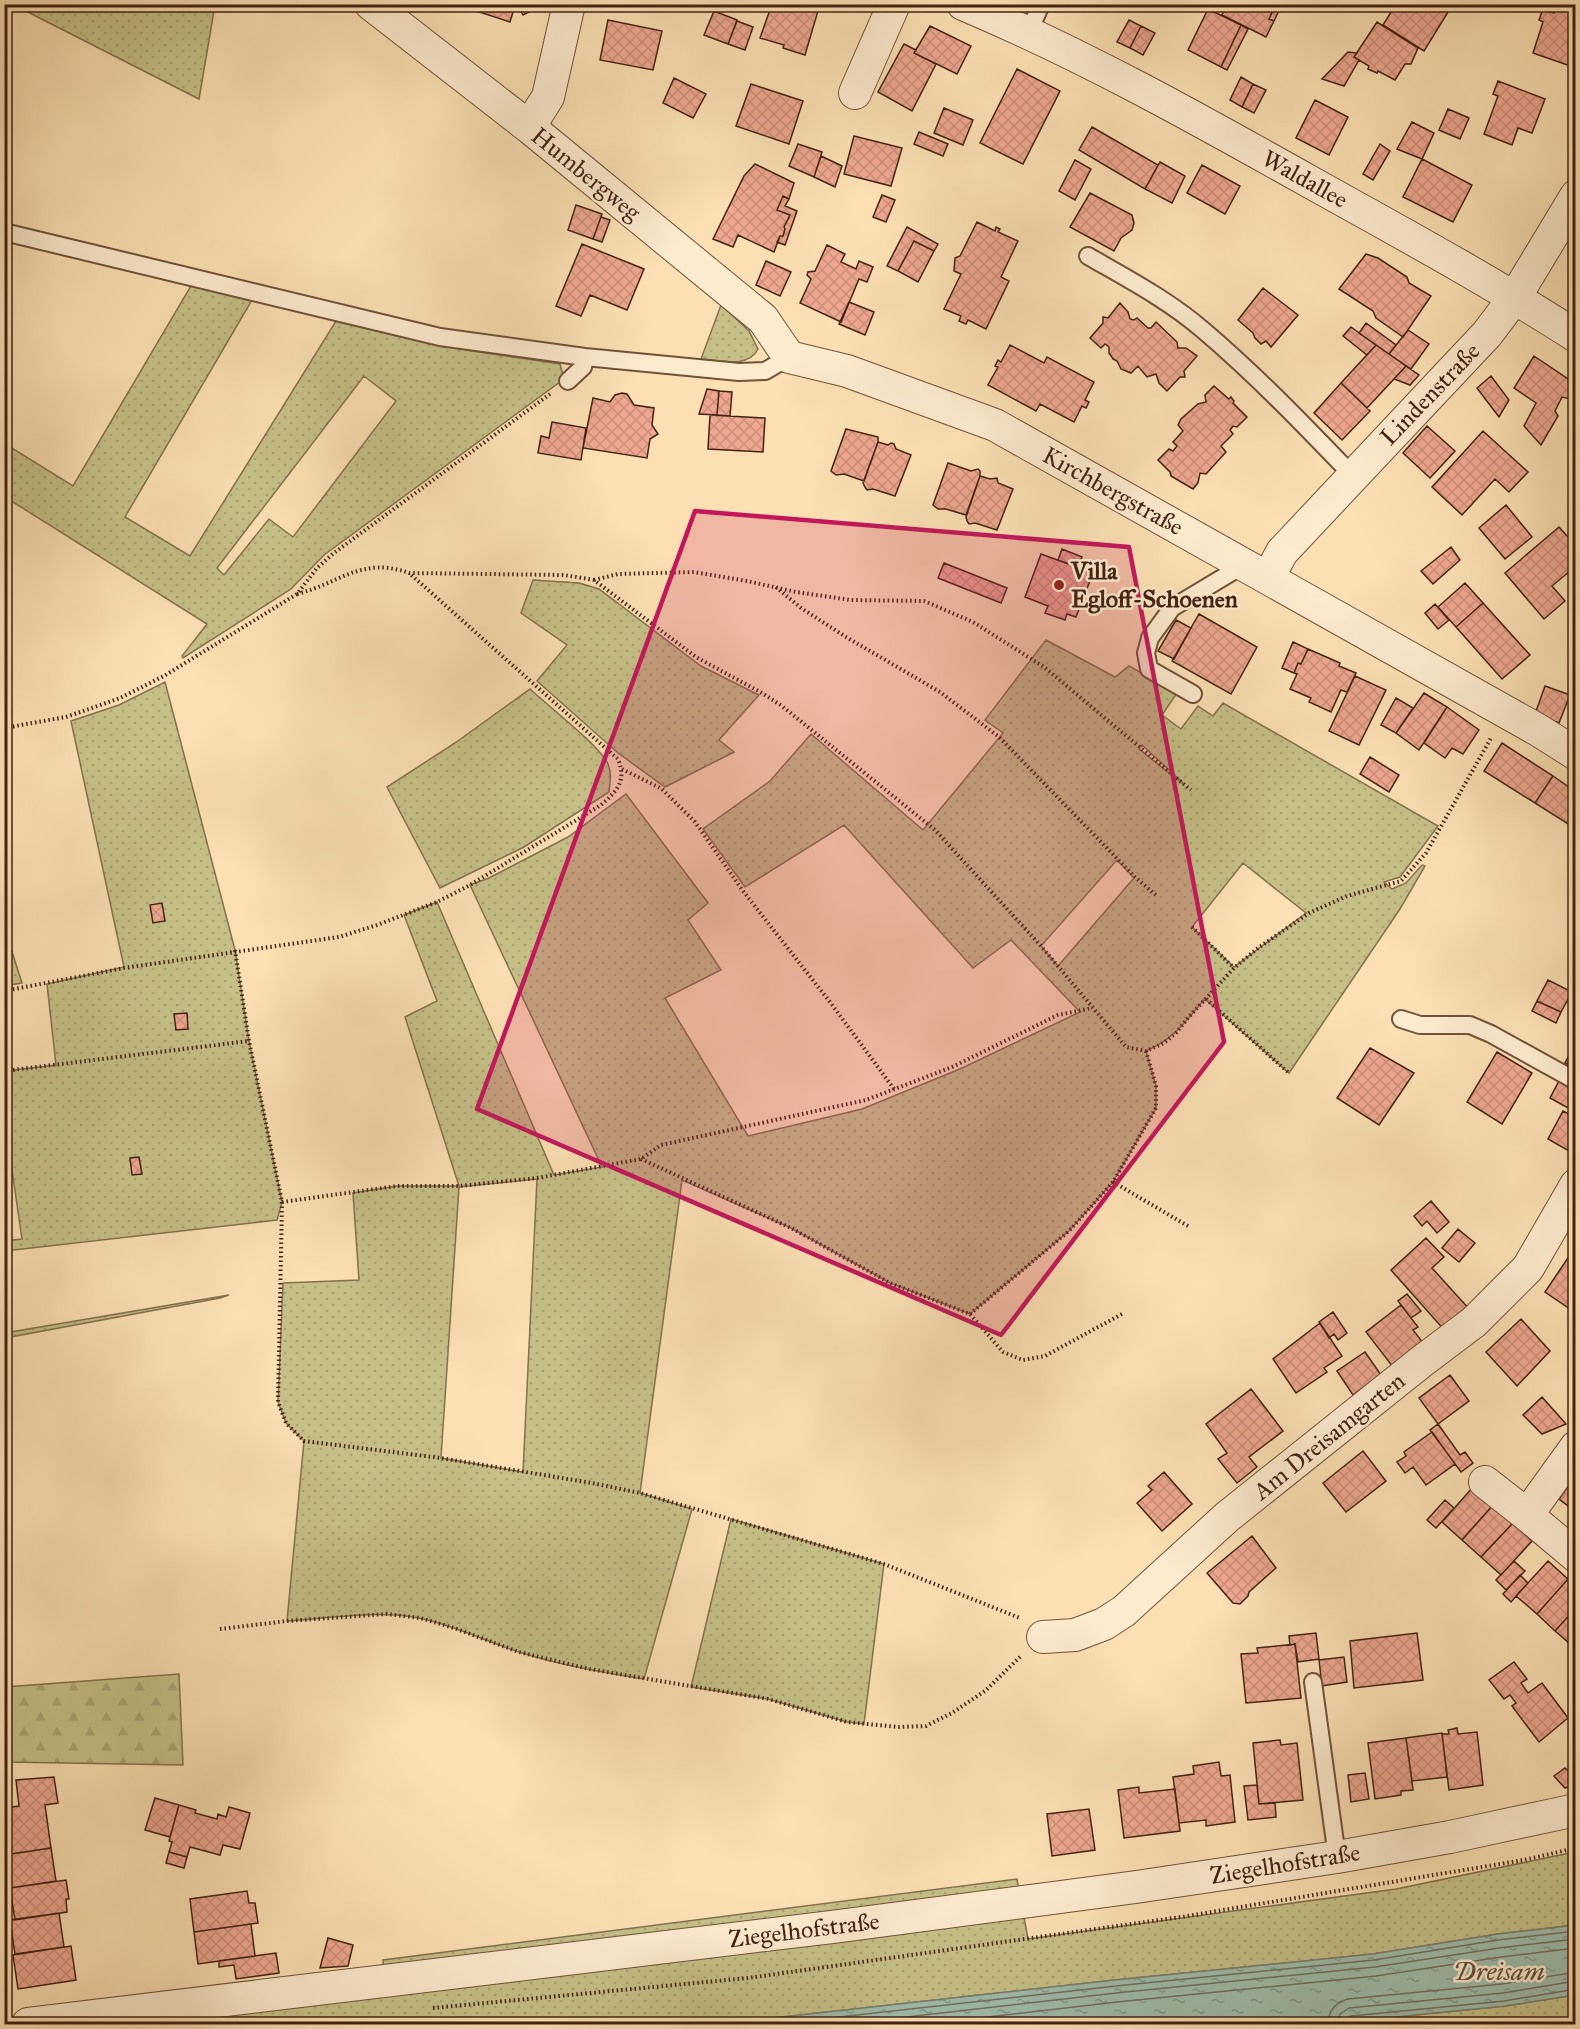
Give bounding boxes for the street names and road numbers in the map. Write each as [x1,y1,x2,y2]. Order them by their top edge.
street label: Humbergweg [525,121,647,228]
street label: Waldallee [1257,143,1353,215]
street label: Lindenstraße [1374,336,1486,452]
street label: Kirchbergstraße [1037,440,1189,542]
street label: Am Dreisamgarten [1246,1366,1411,1507]
street label: Ziegelhofstraße [1208,1837,1362,1891]
street label: Ziegelhofstraße [727,1906,881,1954]

